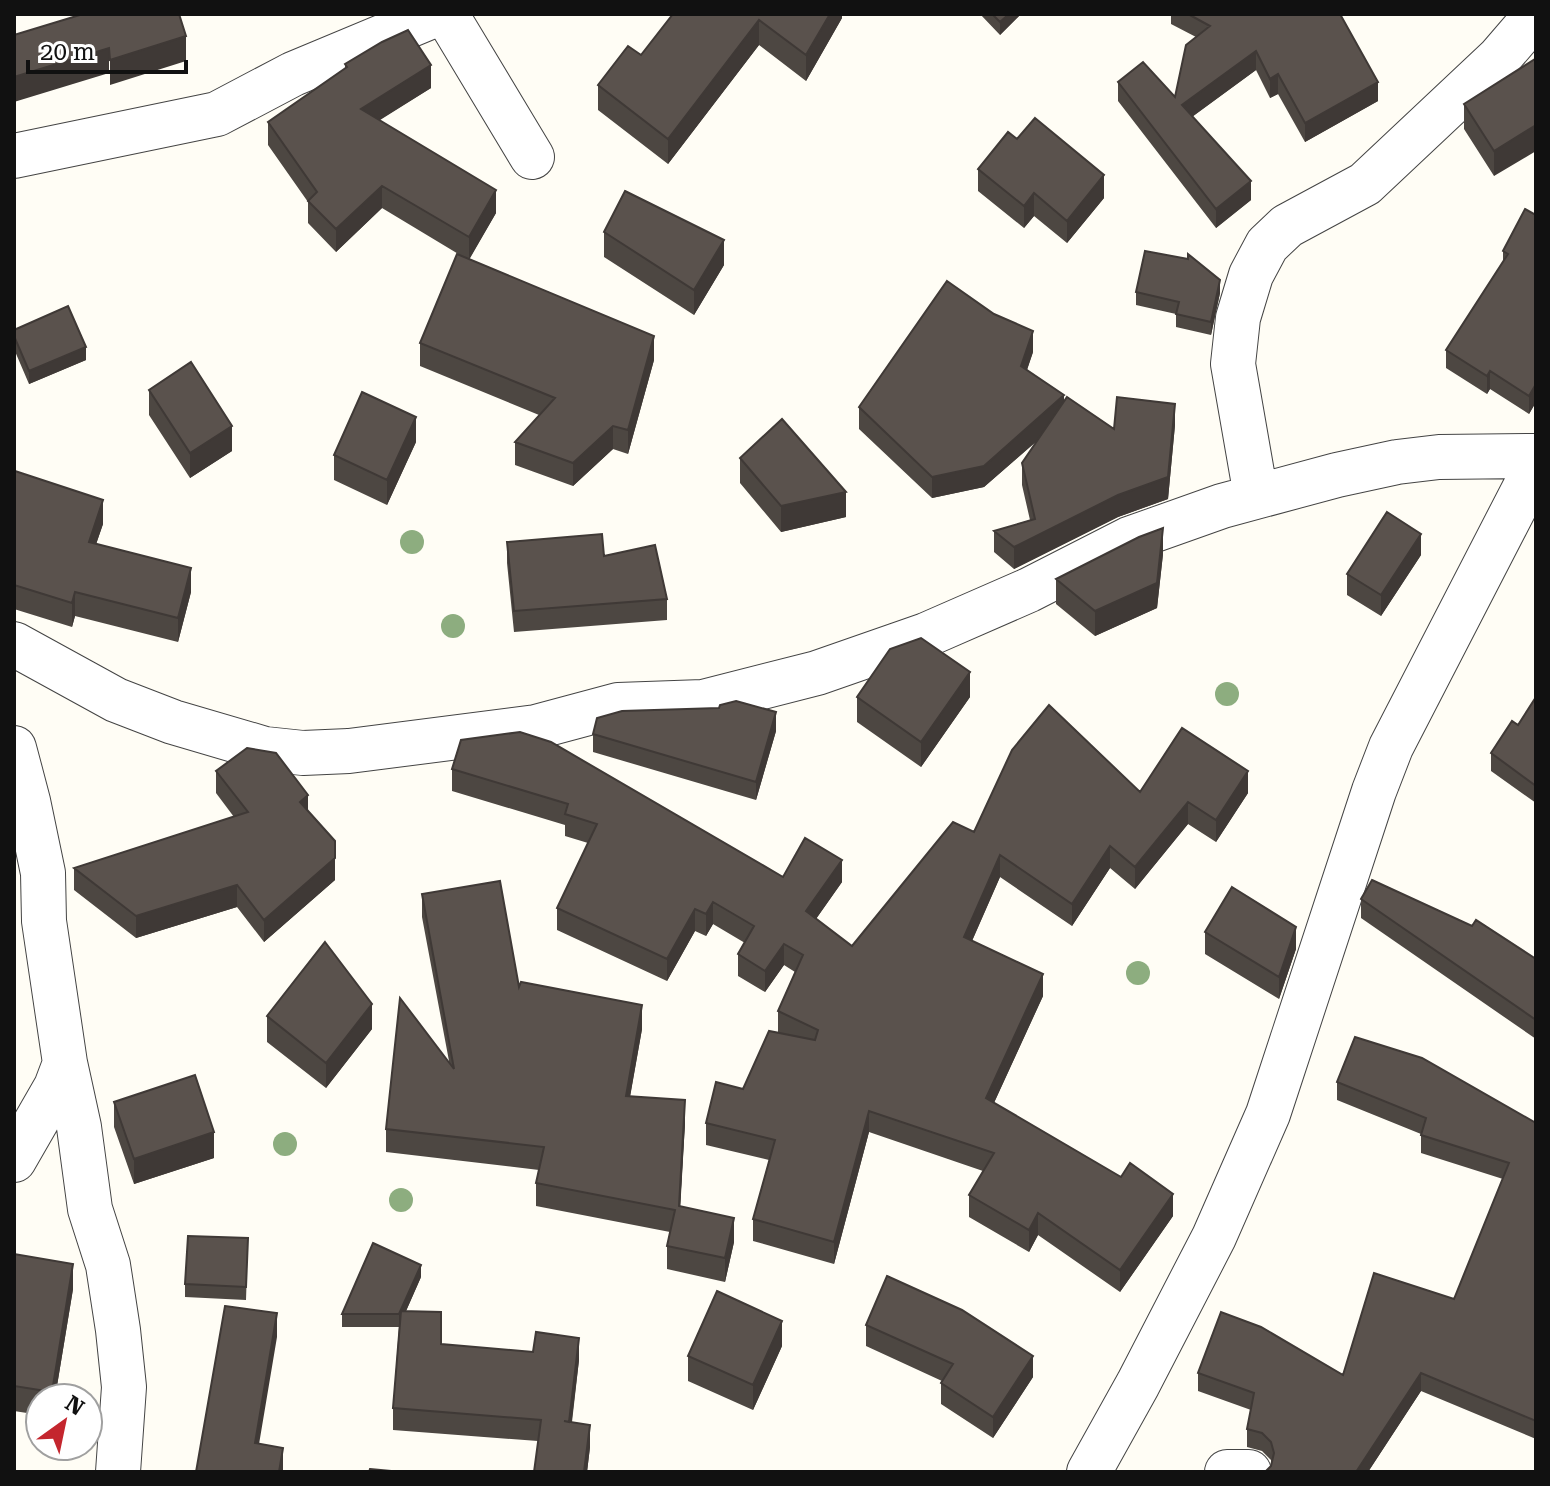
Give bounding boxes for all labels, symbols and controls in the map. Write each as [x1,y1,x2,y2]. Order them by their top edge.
scale bar [28,24,186,74]
text: 20 m [40,38,95,66]
north arrow [24,1382,104,1462]
text: N [61,1391,89,1421]

